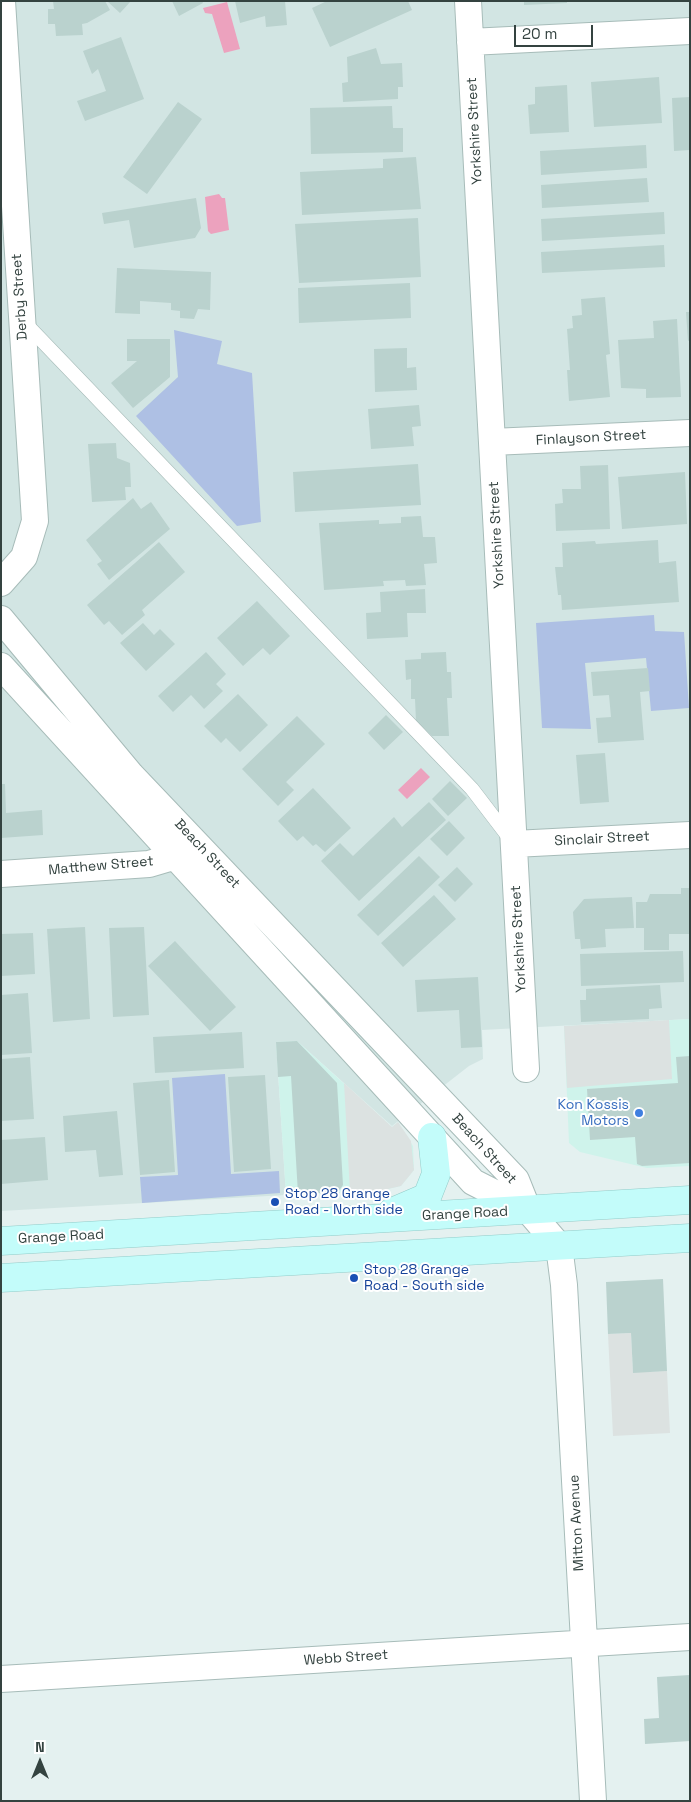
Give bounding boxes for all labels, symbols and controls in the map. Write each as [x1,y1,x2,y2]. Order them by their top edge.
scale bar [516,15,595,47]
text: 20 m [522,24,557,43]
street label: Yorkshire Street [464,77,486,185]
street label: Derby Street [9,253,31,341]
street label: Finlayson Street [535,427,647,449]
street label: Yorkshire Street [486,481,508,589]
street label: Beach Street [171,816,243,892]
street label: Sinclair Street [554,828,650,850]
street label: Matthew Street [48,853,154,879]
street label: Yorkshire Street [508,885,530,993]
place label: Kon Kossis Motors [557,1097,629,1130]
marker: Kon Kossis Motors [633,1107,645,1119]
street label: Beach Street [448,1110,520,1188]
place label: Stop 28 Grange Road - North side [285,1186,403,1218]
marker: Stop 28 Grange Road - North side [269,1196,281,1208]
street label: Grange Road [422,1203,508,1225]
street label: Grange Road [18,1226,104,1248]
place label: Stop 28 Grange Road - South side [364,1262,484,1294]
marker: Stop 28 Grange Road - South side [348,1272,360,1284]
street label: Mitton Avenue [566,1474,588,1572]
street label: Webb Street [303,1647,389,1669]
north arrow [15,1737,65,1787]
text: N [35,1738,45,1756]

